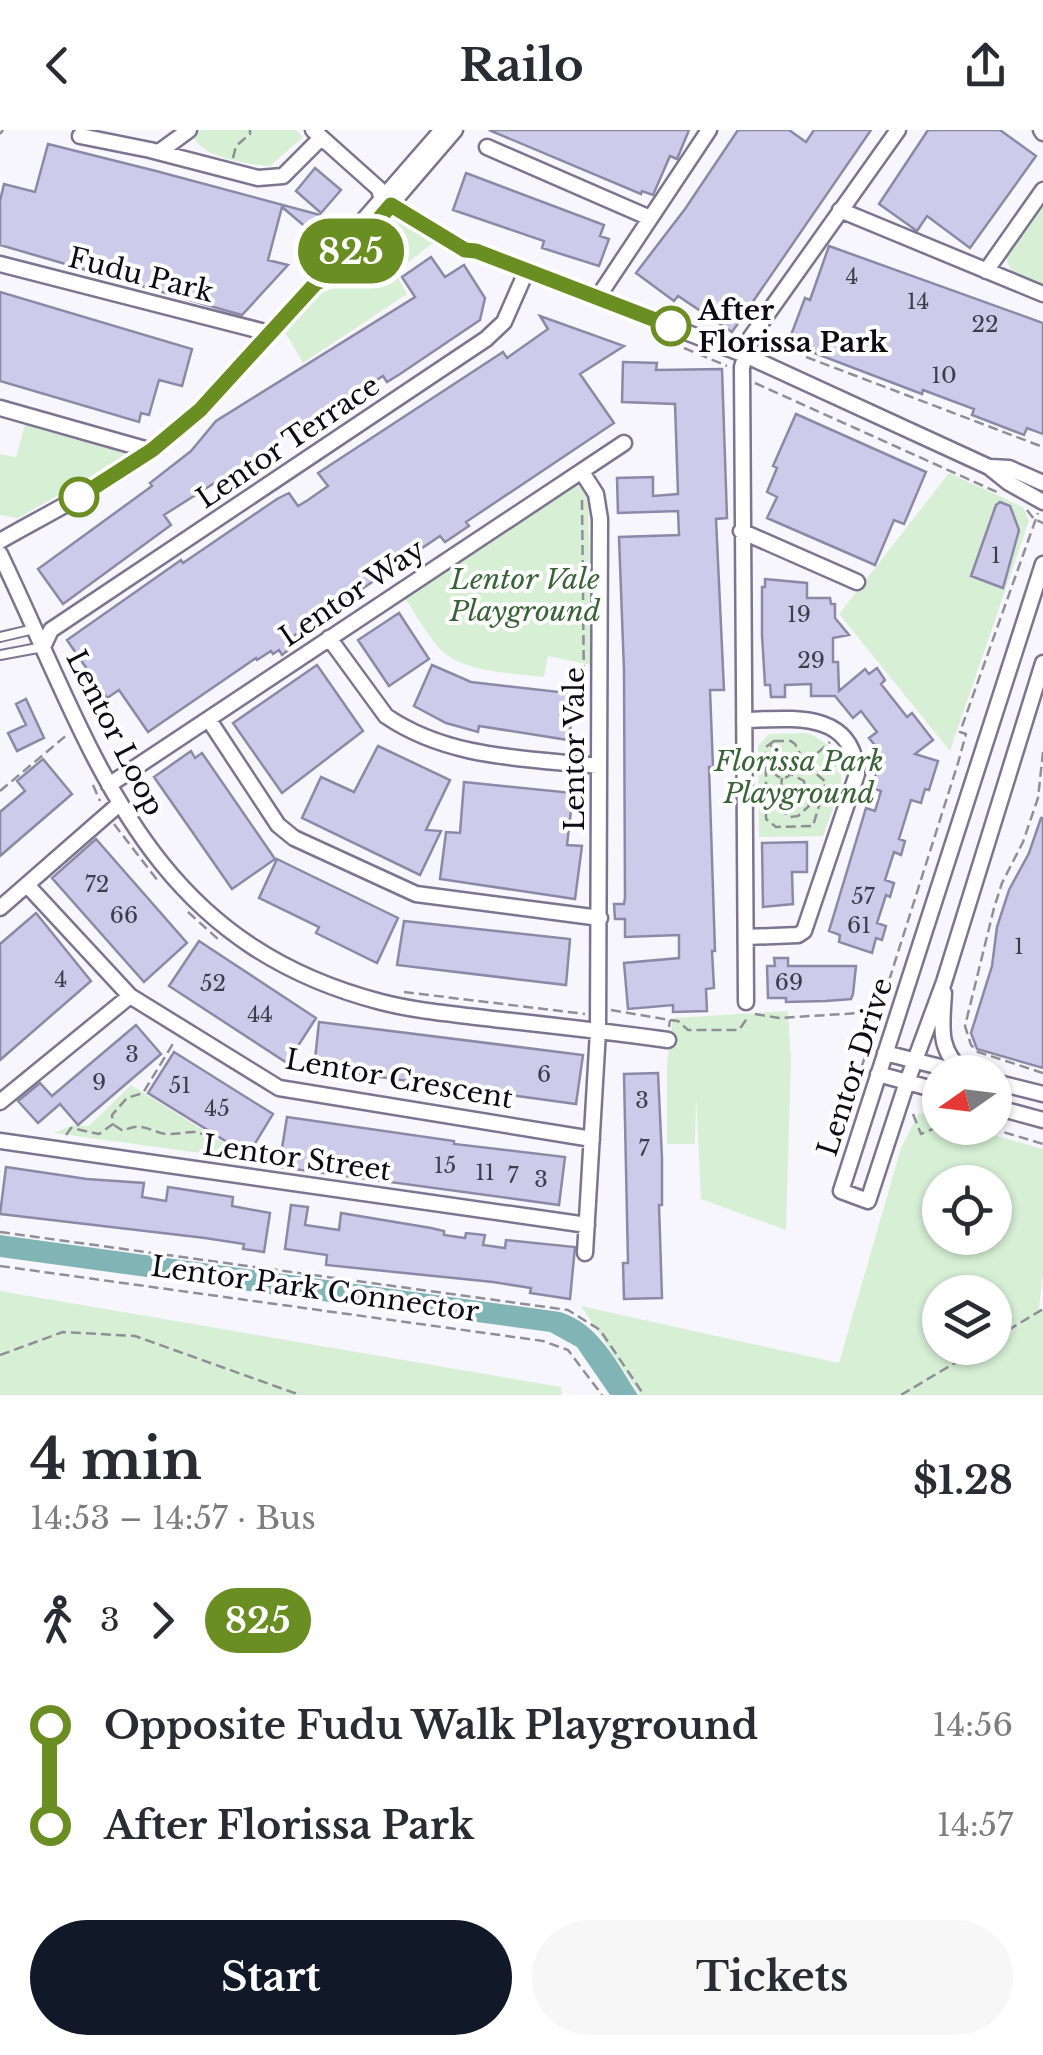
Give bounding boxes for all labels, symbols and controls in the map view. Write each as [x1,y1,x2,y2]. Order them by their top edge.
text: Railo [459,37,584,93]
icon: back [30,38,85,93]
icon: share [958,38,1013,93]
line badge: 825 [294,218,408,284]
text: 825 [318,230,384,273]
street label: Fudu Park [65,240,218,310]
house number: 4 [846,263,858,290]
house number: 14 [907,288,929,315]
place label: After Florissa Park [697,293,888,360]
marker: After Florissa Park [652,307,690,345]
house number: 22 [971,311,999,338]
house number: 10 [931,362,957,389]
street label: Lentor Terrace [190,368,386,516]
unlabelled marker [60,478,98,516]
street label: Lentor Way [273,532,431,654]
house number: 1 [991,542,1001,569]
park label: Lentor Vale Playground [449,562,601,629]
house number: 19 [787,601,811,628]
street label: Lentor Loop [58,644,172,822]
house number: 29 [797,647,825,674]
street label: Lentor Vale [557,667,592,831]
park label: Florissa Park Playground [713,744,884,811]
house number: 72 [85,871,109,898]
house number: 57 [851,883,876,910]
house number: 66 [110,902,138,929]
house number: 61 [847,912,871,939]
house number: 1 [1014,933,1024,960]
house number: 4 [55,966,67,993]
house number: 69 [775,969,803,996]
house number: 52 [200,970,226,997]
street label: Lentor Drive [810,973,900,1161]
house number: 44 [247,1001,273,1028]
house number: 3 [125,1041,139,1068]
street label: Lentor Crescent [282,1042,516,1116]
north arrow [922,1055,1012,1145]
map controls [922,1055,1012,1365]
house number: 6 [537,1061,551,1088]
house number: 9 [92,1069,106,1096]
house number: 51 [169,1072,191,1099]
house number: 3 [635,1087,649,1114]
house number: 45 [204,1095,230,1122]
street label: Lentor Street [201,1127,394,1189]
house number: 7 [638,1135,650,1162]
house number: 15 [434,1152,456,1179]
house number: 11 [475,1159,495,1186]
house number: 7 [507,1162,519,1189]
button: locate [922,1165,1012,1255]
house number: 3 [534,1166,548,1193]
street label: Lentor Park Connector [149,1249,482,1329]
button: layers [922,1275,1012,1365]
text: 4 min [30,1426,202,1494]
text: $1.28 [913,1457,1013,1504]
text: 14:53 – 14:57 · Bus [30,1498,316,1538]
icon: walk [30,1593,85,1648]
icon: forward [135,1593,190,1648]
text: 825 [225,1599,291,1642]
text: 3 [100,1600,120,1640]
text: Opposite Fudu Walk Playground [104,1702,758,1749]
text: 14:56 [932,1705,1013,1745]
text: After Florissa Park [104,1802,474,1849]
text: 14:57 [937,1805,1013,1845]
button: Start [30,1920,512,2035]
button: Tickets [532,1920,1013,2035]

